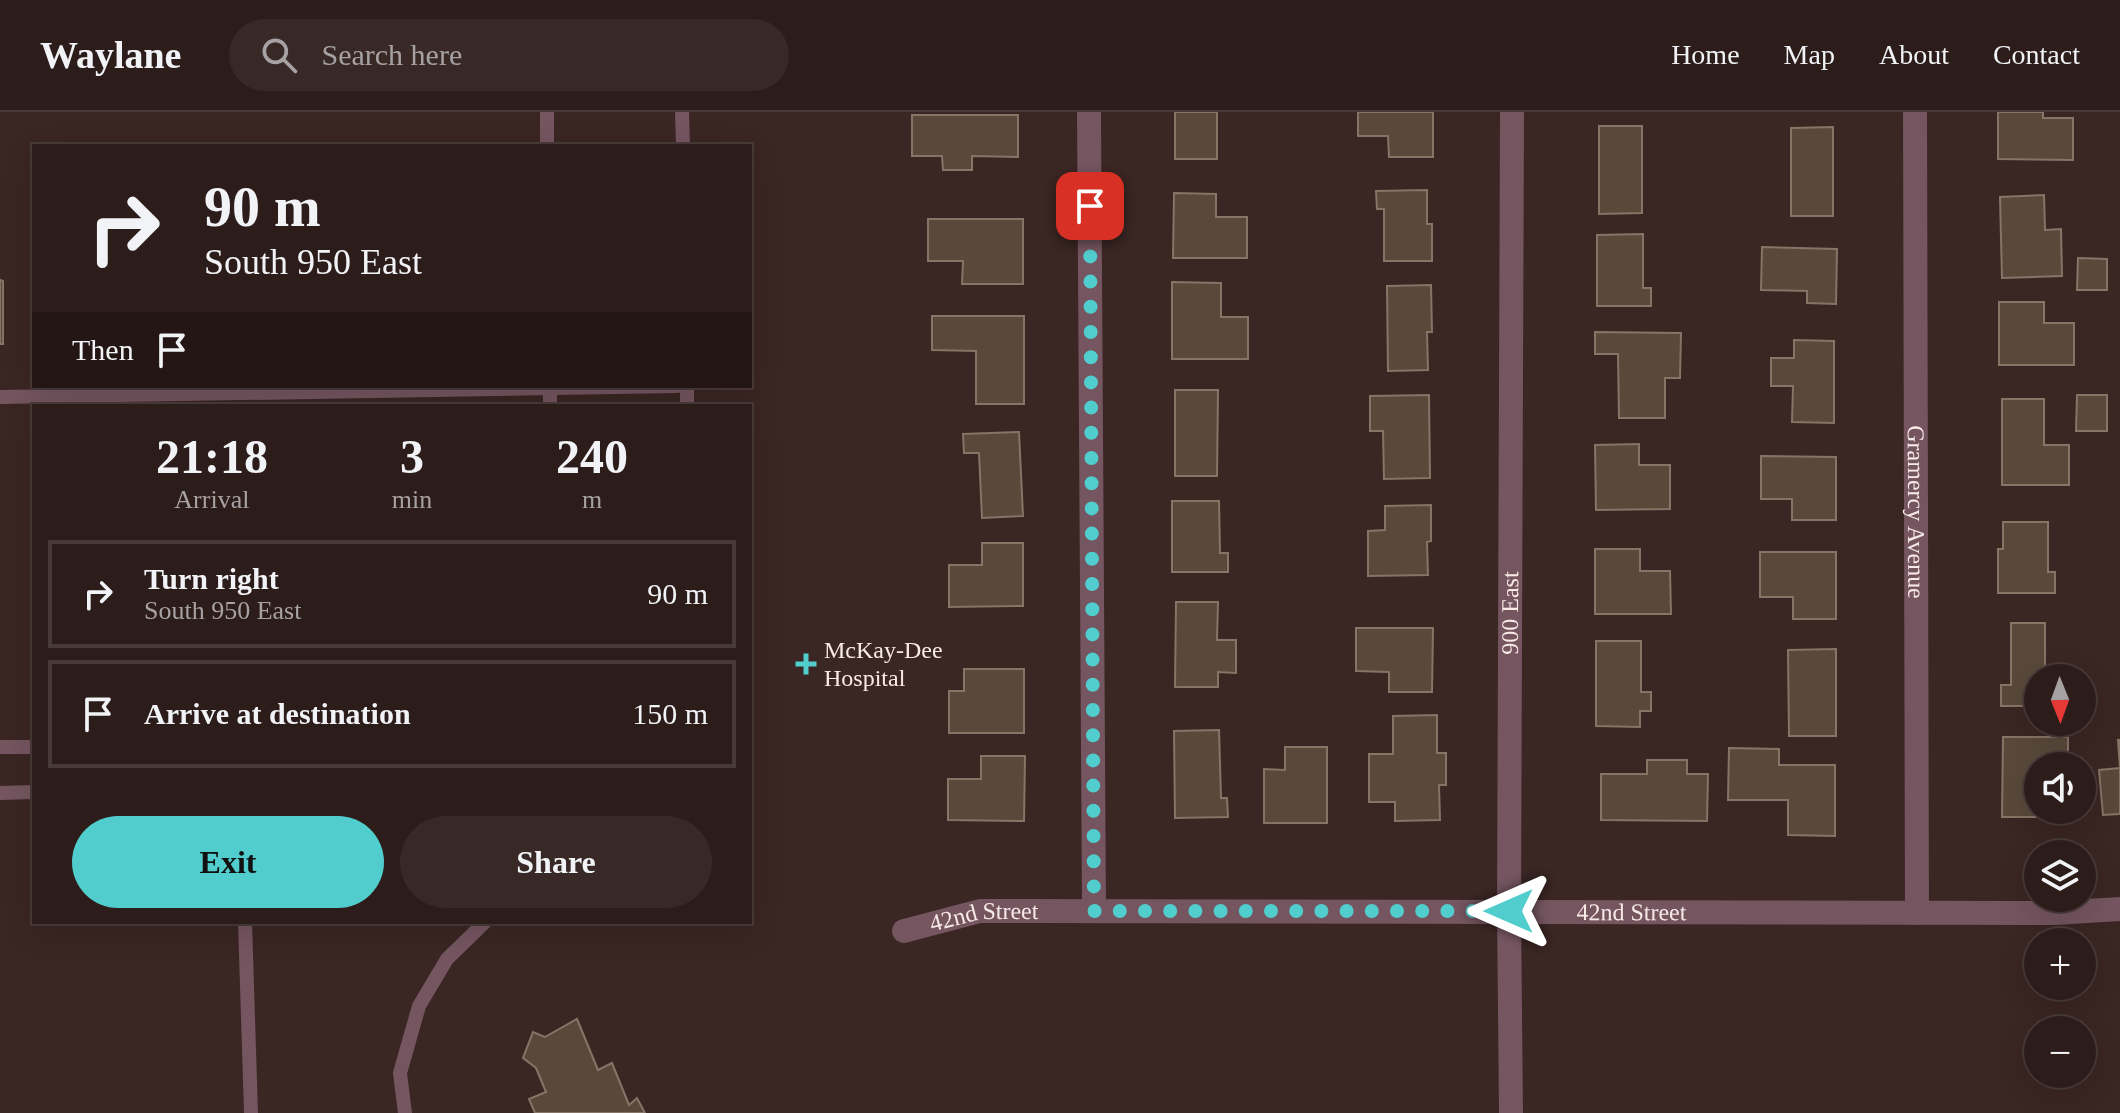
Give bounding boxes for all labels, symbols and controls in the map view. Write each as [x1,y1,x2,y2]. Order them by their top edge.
search box [229,19,789,91]
icon: search [257,33,301,77]
text: Waylane [40,34,181,76]
text: Search here [321,38,462,71]
text: Home [1671,39,1740,70]
text: Map [1784,39,1835,70]
text: About [1879,39,1949,70]
text: Contact [1993,39,2080,70]
pin [1056,172,1124,240]
icon: right [72,176,176,280]
text: 90 m [204,176,321,238]
icon: arrive [1068,184,1112,228]
text: South 950 East [204,242,422,282]
icon: arrive [150,328,194,372]
text: Then [72,333,134,366]
street label: Gramercy Avenue [1903,425,1929,599]
text: 21:18 [156,430,268,483]
text: 3 [400,430,424,483]
text: 240 [556,430,628,483]
text: Arrival [174,485,249,514]
text: min [392,485,432,514]
text: m [582,485,602,514]
text: Turn right [144,562,279,595]
street label: 900 East [1497,571,1523,655]
icon: right [76,572,120,616]
text: 90 m [647,577,708,610]
text: South 950 East [144,596,301,625]
place label: McKay-Dee Hospital [824,637,943,691]
marker: McKay-Dee Hospital [795,653,817,675]
north arrow [2024,664,2096,736]
map controls [2024,664,2096,1088]
icon: arrive [76,692,120,736]
text: Arrive at destination [144,697,411,730]
text: 150 m [632,697,708,730]
button: sound [2024,752,2096,824]
button: Exit [72,816,384,908]
button: Share [400,816,712,908]
button: layers [2024,840,2096,912]
position arrow [1467,869,1551,953]
street label: 42nd Street [927,898,1039,937]
street label: 42nd Street [1576,899,1687,925]
button: + [2024,928,2096,1000]
button: − [2024,1016,2096,1088]

